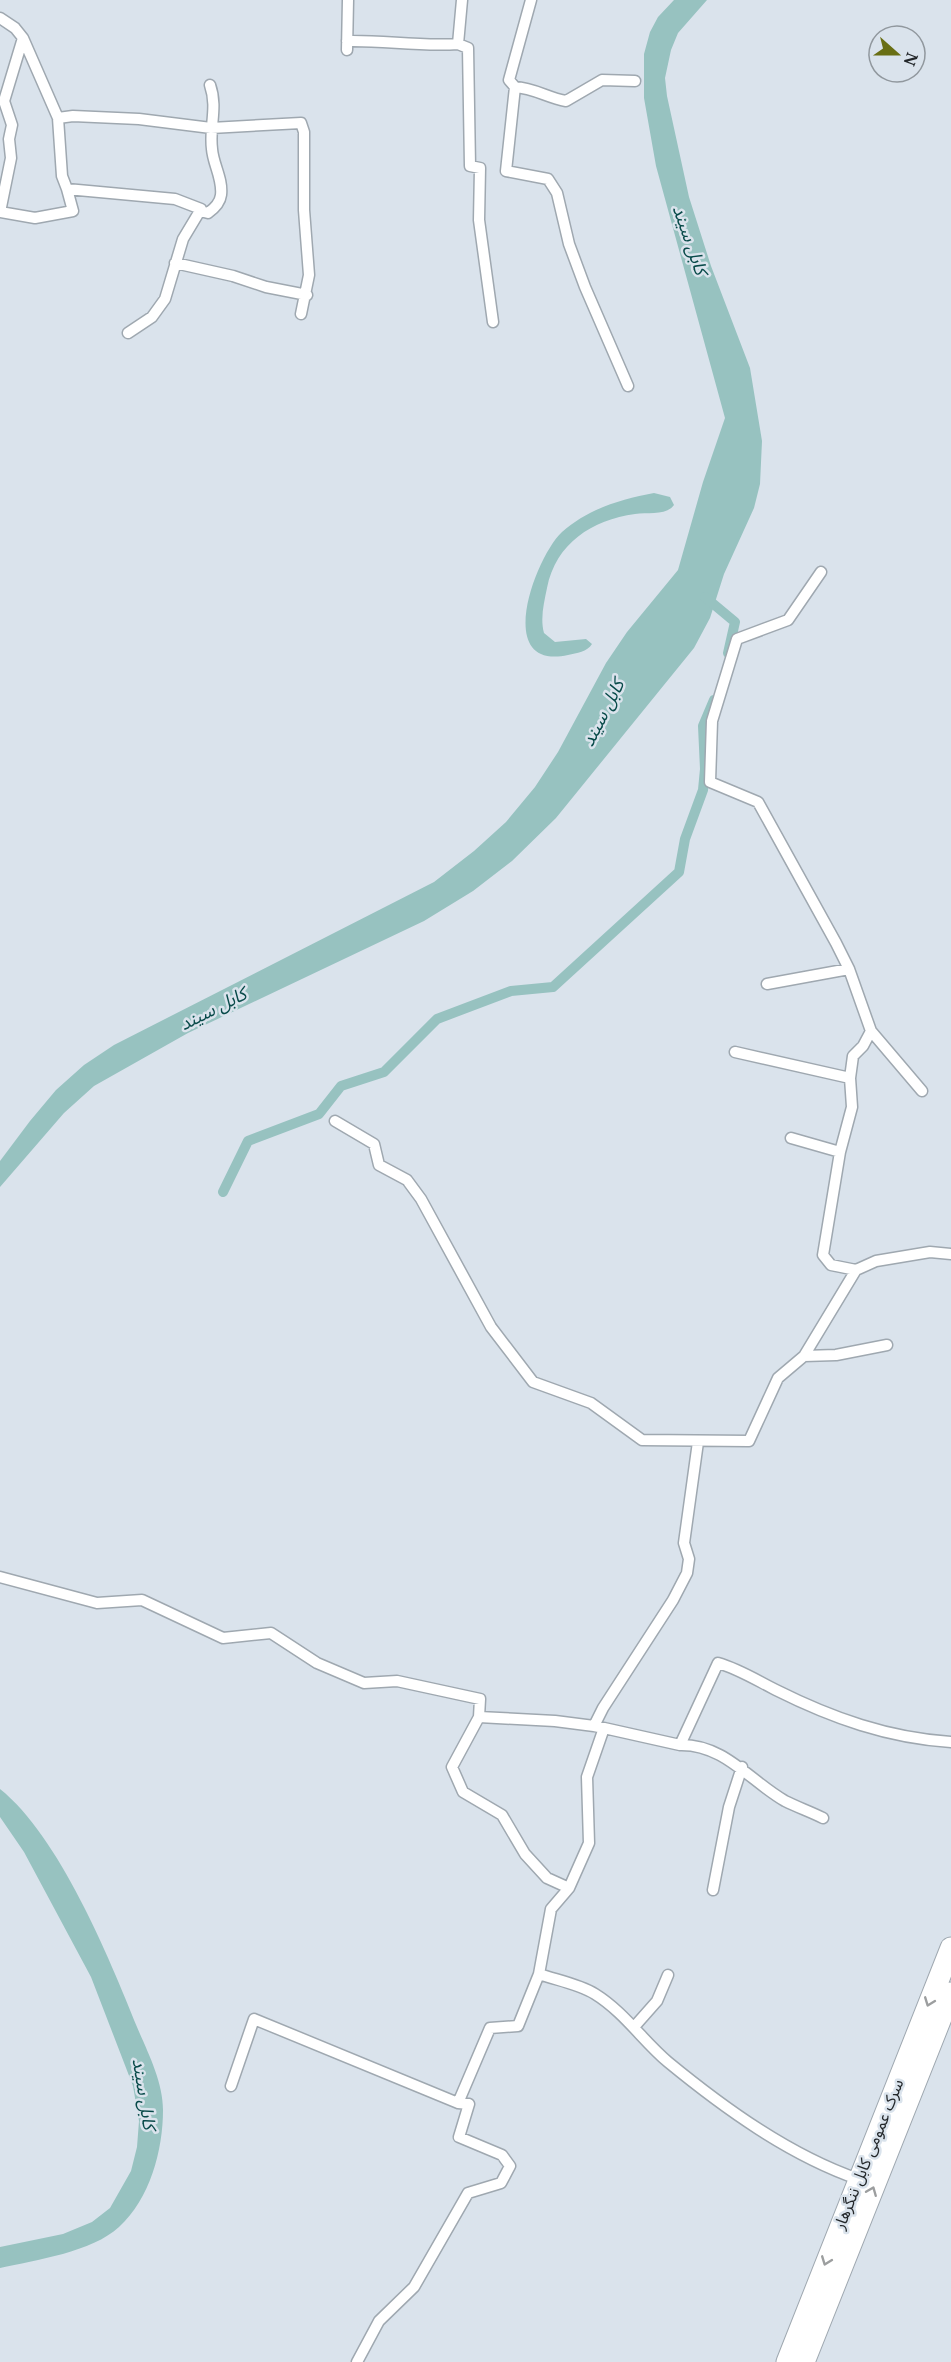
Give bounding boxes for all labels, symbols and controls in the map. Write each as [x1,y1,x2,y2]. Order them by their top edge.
north arrow [867,24,927,84]
text: N [898,50,924,70]
water label: کابل سيند [668,202,715,281]
water label: کابل سيند [575,672,631,750]
water label: کابل سيند [175,979,253,1035]
one-way arrow [924,1996,936,2007]
water label: کابل سيند [128,2056,163,2135]
street label: سرک عمومی کابل ننگرهار [827,2076,908,2233]
one-way arrow [865,2186,877,2197]
one-way arrow [821,2255,833,2266]

